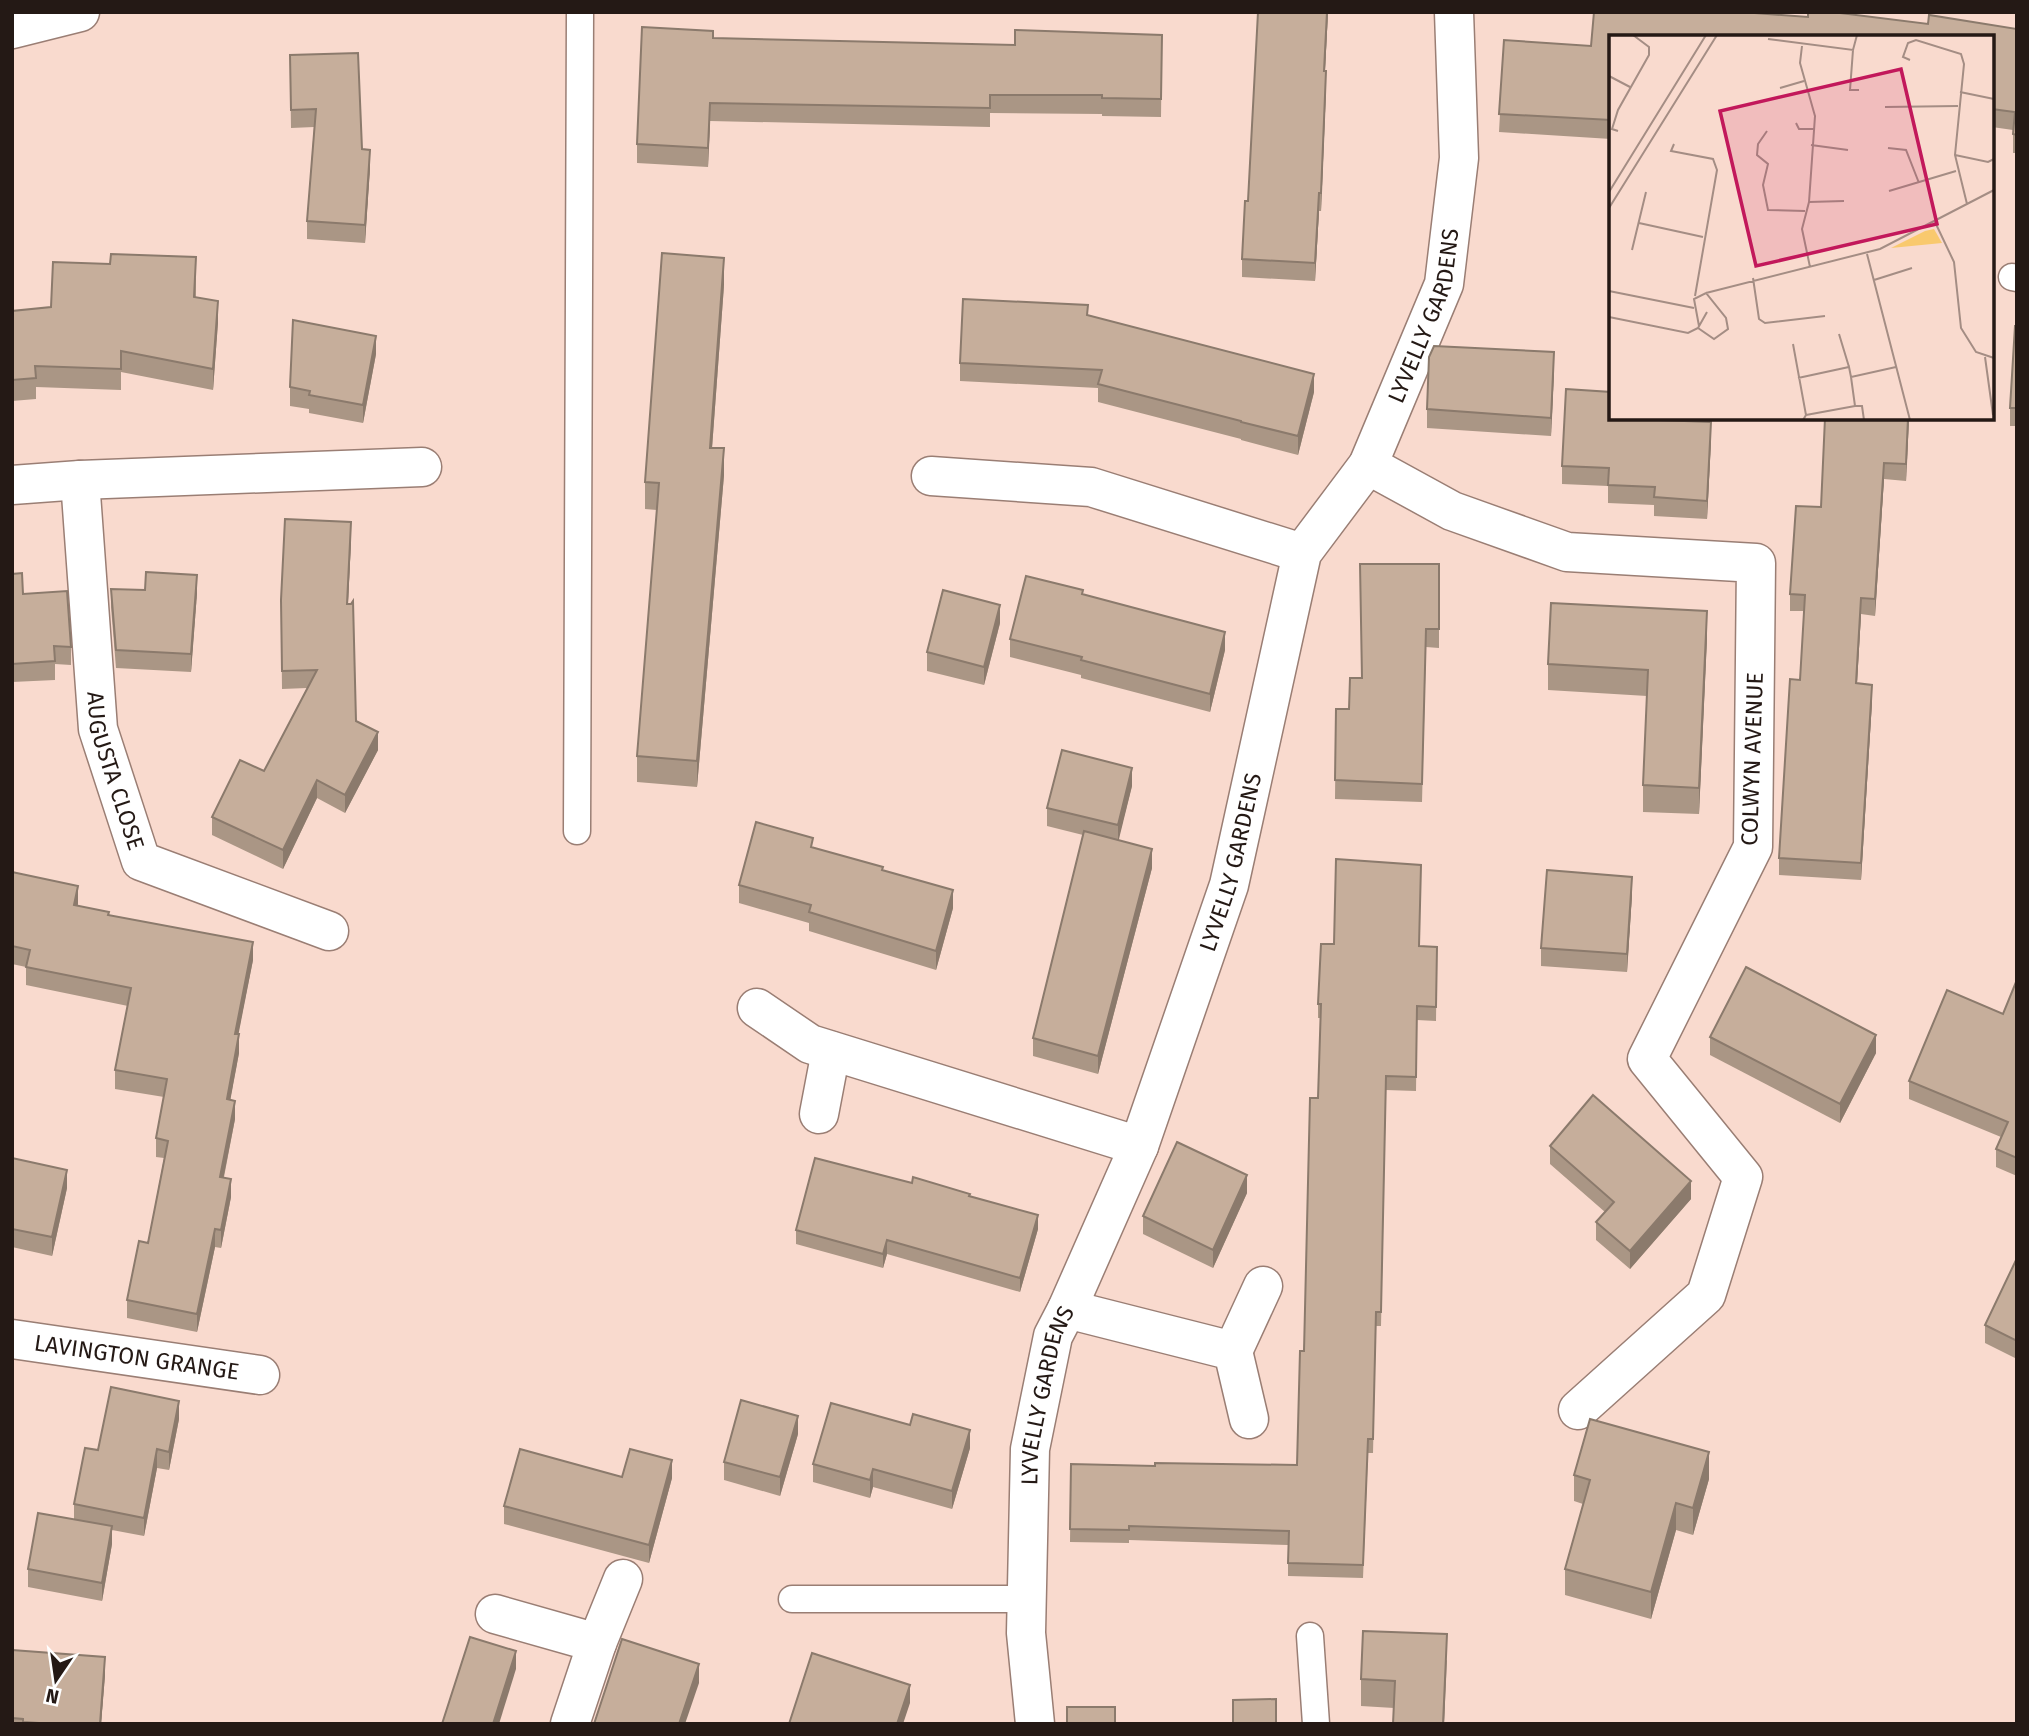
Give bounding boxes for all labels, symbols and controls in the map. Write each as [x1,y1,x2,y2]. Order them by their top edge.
inset map [1609,35,1994,420]
street label: LYVELLY GARDENS [1382,227,1465,407]
street label: COLWYN AVENUE [1735,672,1769,846]
street label: AUGUSTA CLOSE [81,690,150,853]
street label: LYVELLY GARDENS [1193,770,1267,955]
street label: LYVELLY GARDENS [1015,1301,1080,1486]
street label: LAVINGTON GRANGE [32,1328,241,1386]
north arrow [21,1645,91,1715]
text: N [44,1683,61,1709]

